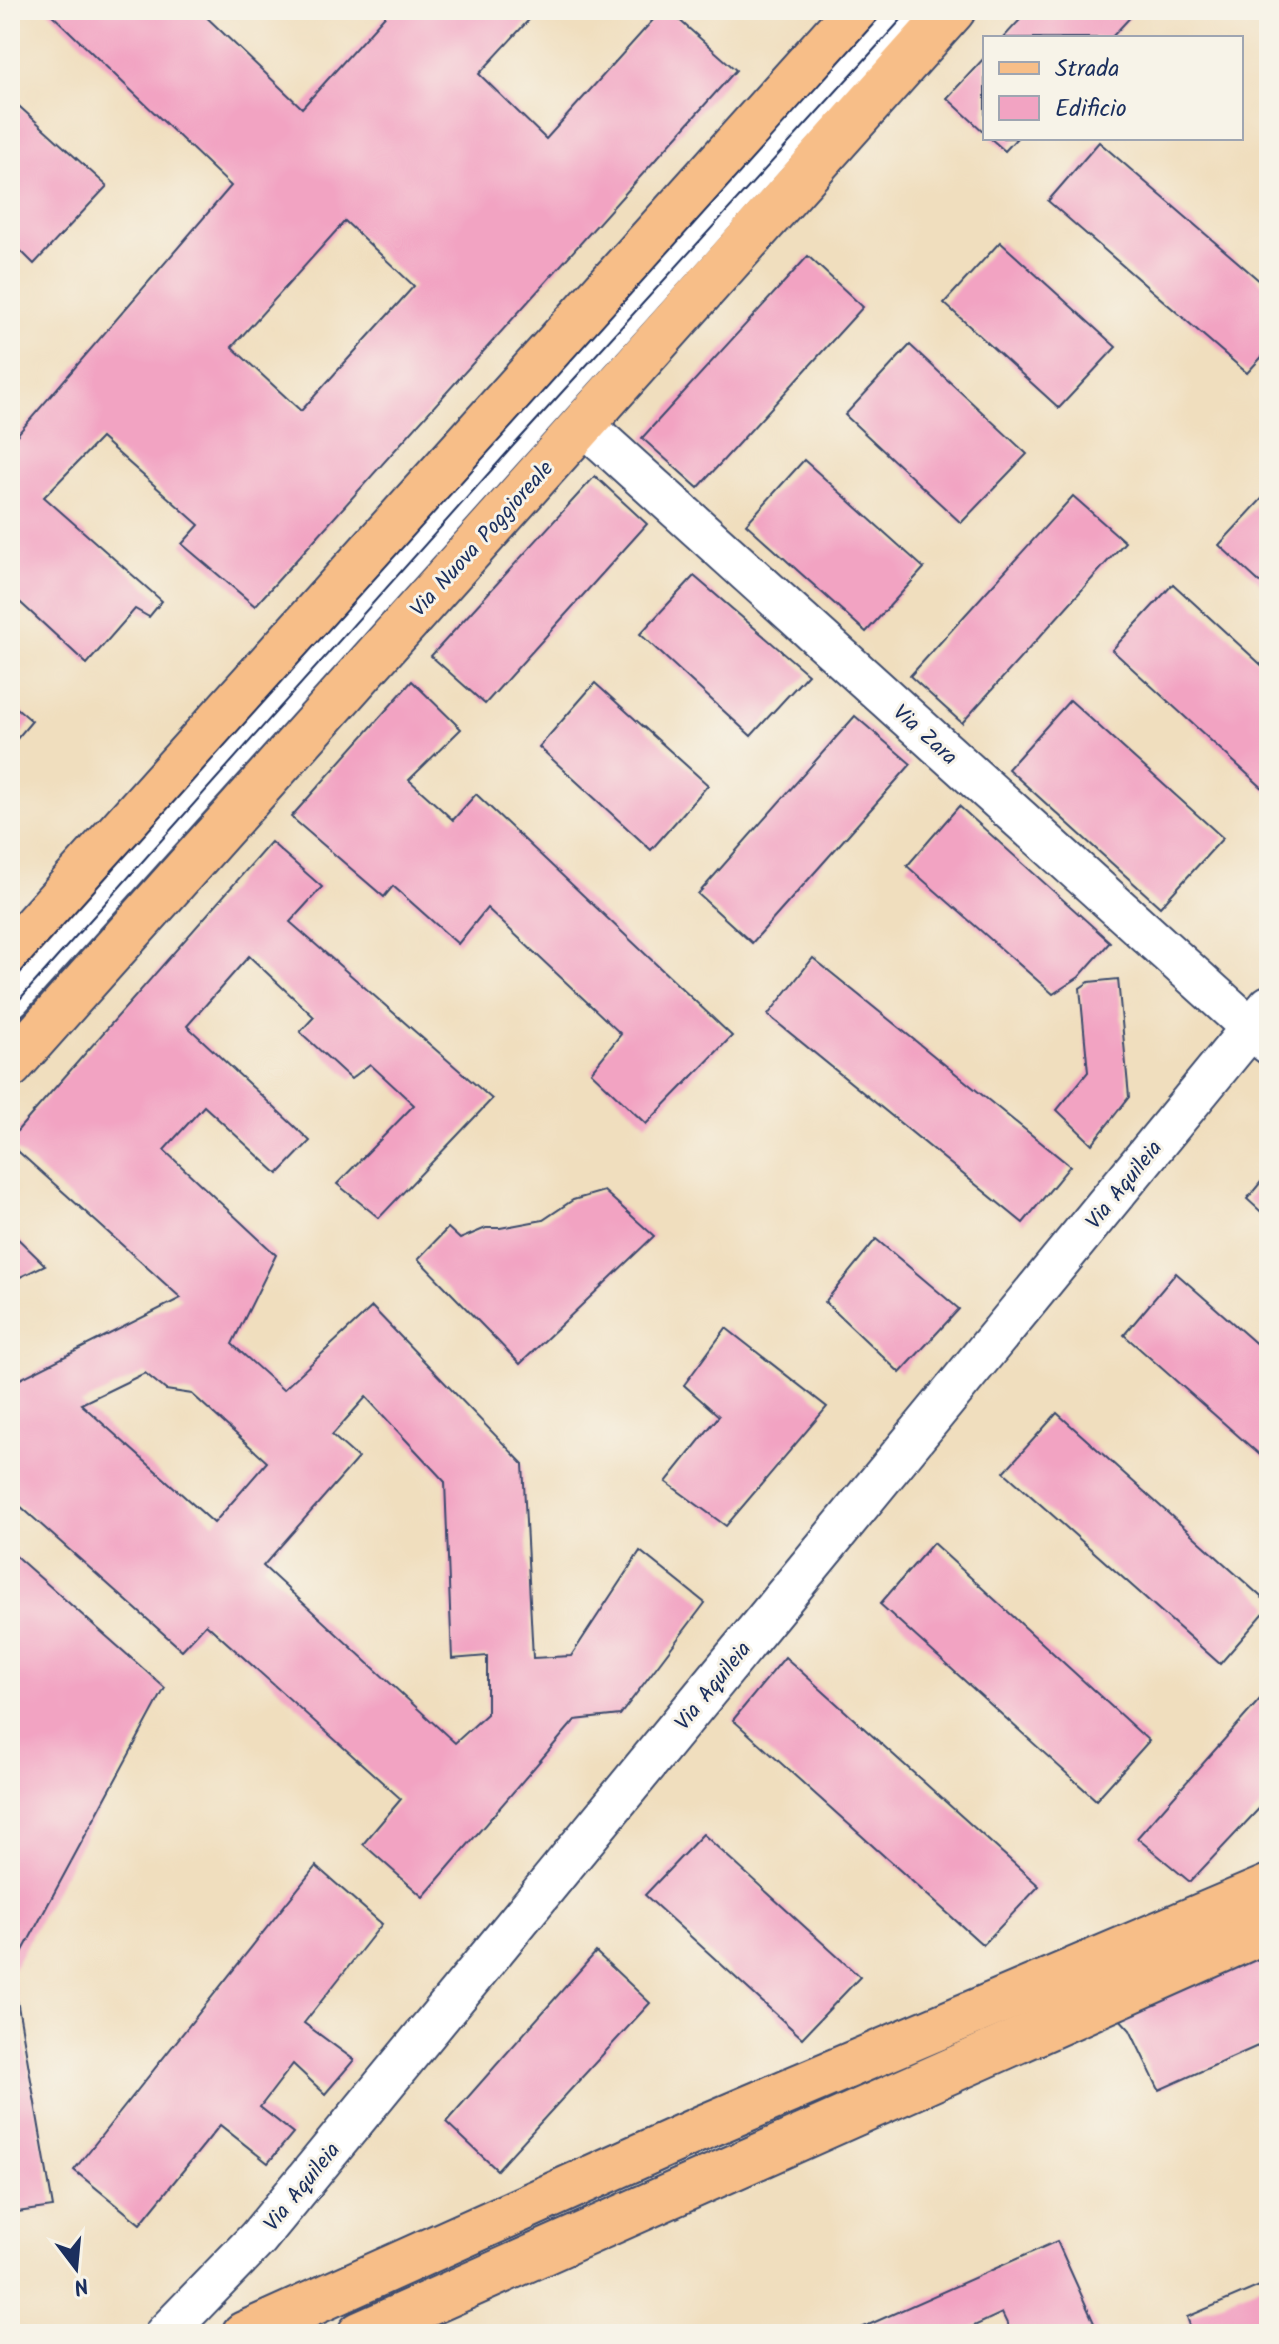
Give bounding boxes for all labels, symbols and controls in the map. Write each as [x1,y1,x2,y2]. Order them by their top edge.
legend [983,36,1243,140]
text: Strada [1055,50,1119,89]
text: Edificio [1055,90,1127,129]
street label: Via Nuova Poggioreale [403,453,563,626]
street label: Via Zara [884,697,965,775]
street label: Via Aquileia [1078,1133,1172,1238]
street label: Via Aquileia [667,1634,761,1739]
street label: Via Aquileia [256,2135,350,2240]
north arrow [36,2228,116,2308]
text: N [69,2266,92,2304]

